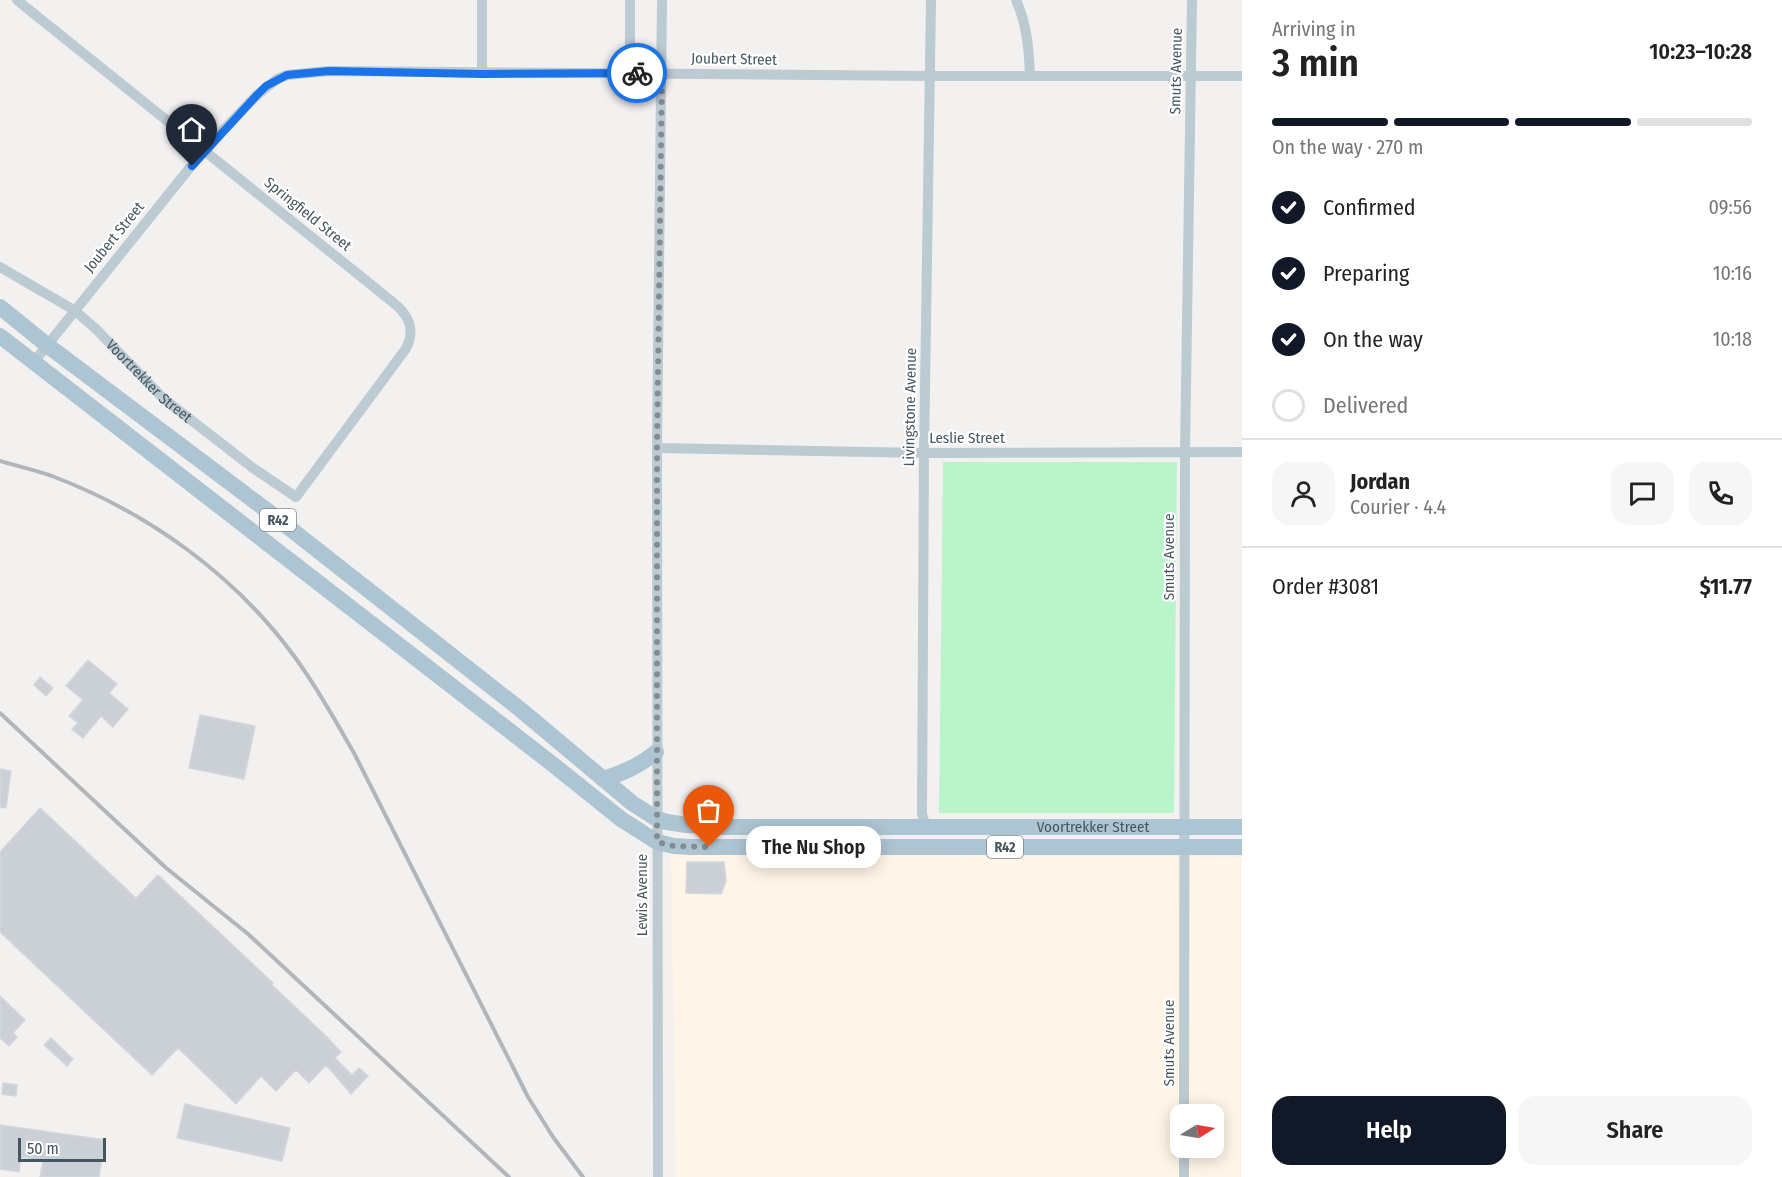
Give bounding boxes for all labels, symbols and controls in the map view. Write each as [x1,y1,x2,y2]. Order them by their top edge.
text: Arriving in [1272,17,1356,41]
street label: Smuts Avenue [1166,27,1186,115]
text: 10:23–10:28 [1649,38,1752,65]
text: 3 min [1272,40,1359,86]
courier [607,43,667,103]
street label: Joubert Street [691,49,777,69]
icon: bike [621,57,654,90]
pin [166,104,217,166]
icon: home [175,113,208,146]
text: On the way · 270 m [1272,135,1423,159]
street label: Springfield Street [261,173,355,255]
icon: check [1272,191,1305,224]
text: Confirmed [1323,194,1416,221]
text: 09:56 [1709,195,1752,219]
street label: Joubert Street [80,198,148,276]
icon: check [1272,257,1305,290]
text: Preparing [1323,260,1409,287]
text: 10:16 [1713,261,1752,285]
icon: check [1272,323,1305,356]
text: On the way [1323,326,1423,353]
text: 10:18 [1713,327,1752,351]
street label: Voortrekker Street [102,336,196,426]
street label: Livingstone Avenue [900,348,920,466]
text: Delivered [1323,392,1408,419]
street label: Leslie Street [929,429,1005,447]
button: person [1272,462,1335,525]
button: chat [1611,462,1674,525]
button: phone [1689,462,1752,525]
text: Jordan [1350,468,1410,495]
text: Courier · 4.4 [1350,495,1446,519]
road number: R42 [260,509,296,531]
street label: Smuts Avenue [1160,514,1178,600]
text: Order #3081 [1272,573,1379,600]
text: $11.77 [1700,573,1752,600]
pin [683,785,734,847]
icon: bag [692,794,725,827]
street label: Voortrekker Street [1037,818,1149,836]
callout: The Nu Shop [745,826,880,868]
text: The Nu Shop [762,835,865,859]
road number: R42 [987,836,1023,858]
street label: Lewis Avenue [633,854,651,936]
street label: Smuts Avenue [1160,1000,1178,1086]
button: Help [1272,1096,1506,1165]
button: Share [1518,1096,1752,1165]
north arrow [1170,1104,1224,1158]
map controls [1170,1104,1224,1158]
scale bar [18,1135,106,1162]
text: 50 m [27,1139,59,1158]

